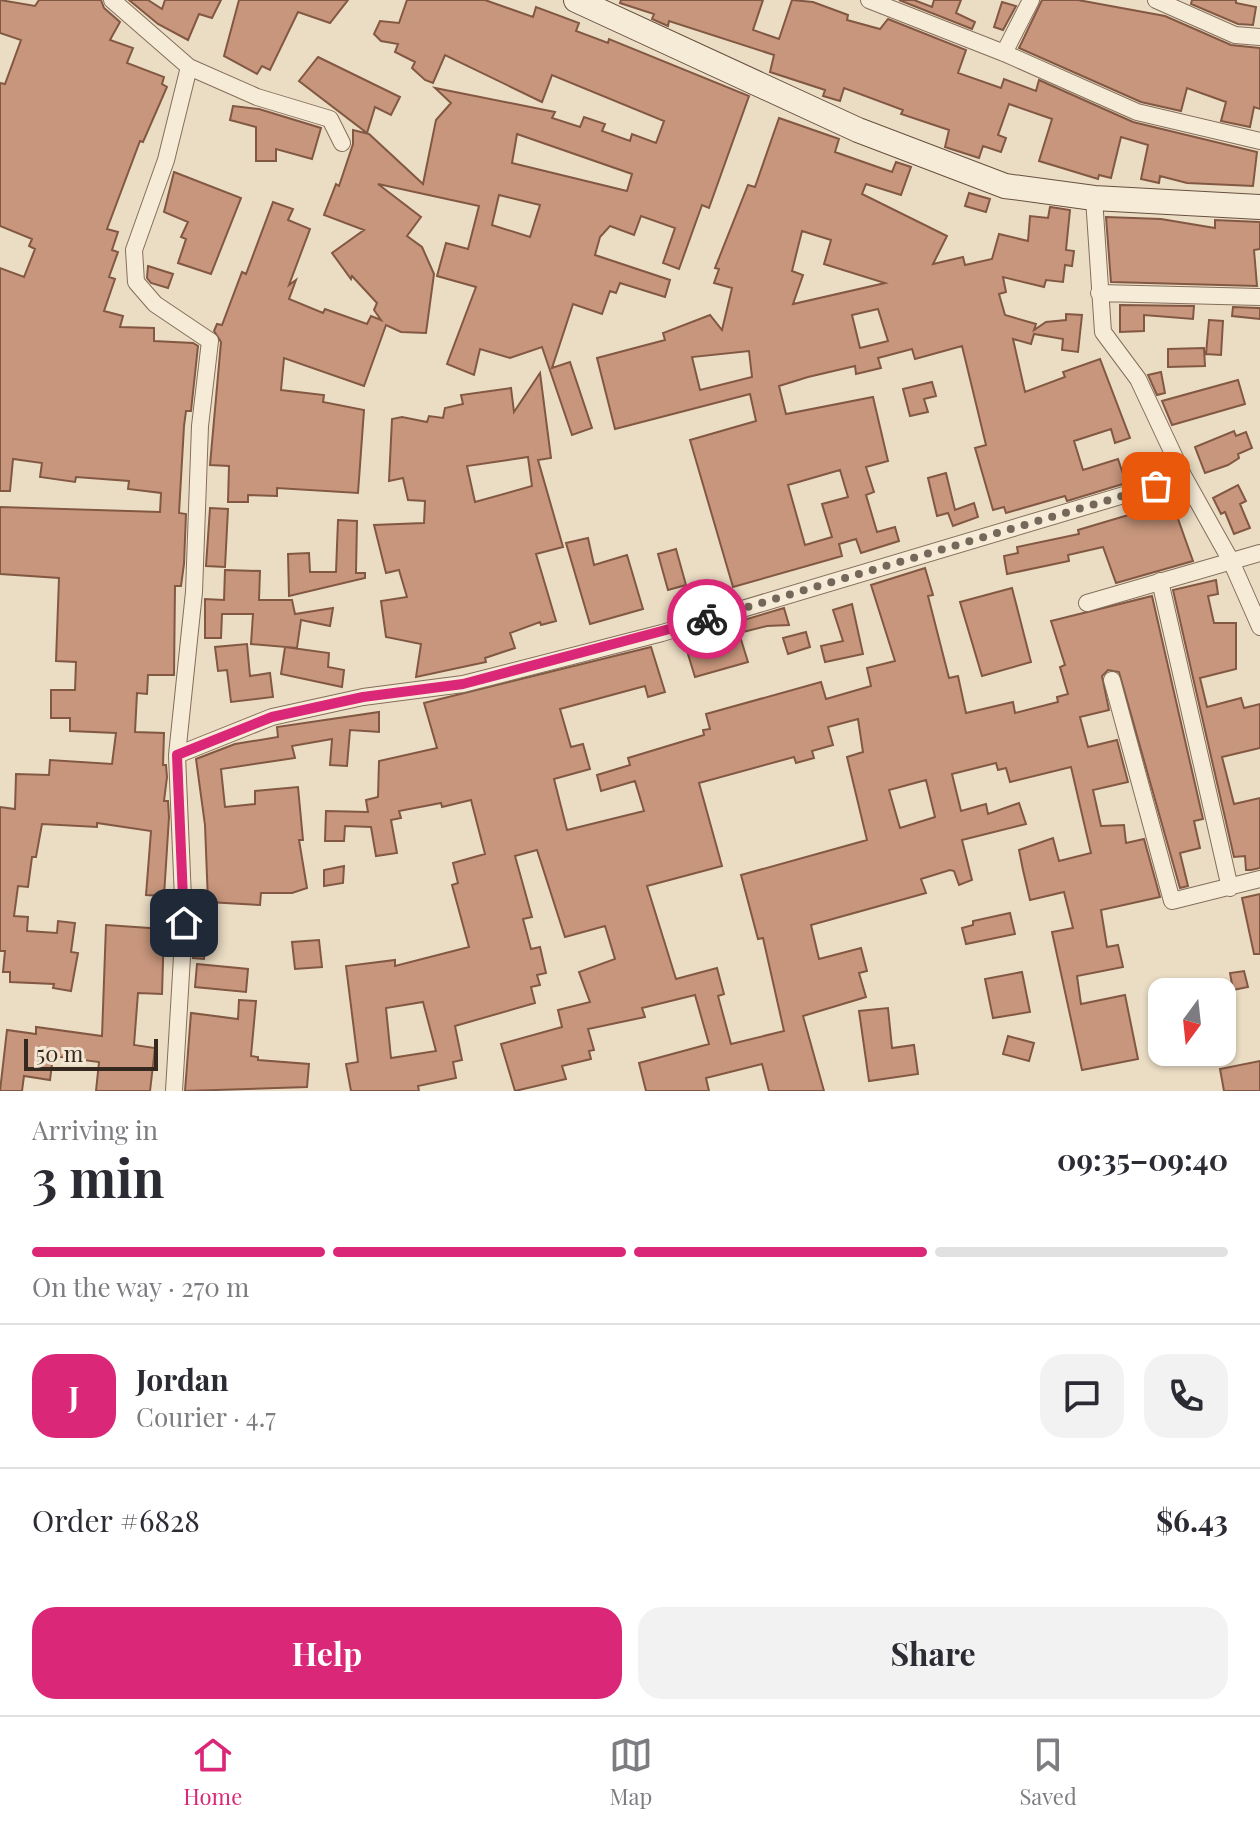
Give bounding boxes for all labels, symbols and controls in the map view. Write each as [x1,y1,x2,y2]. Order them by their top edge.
pin [1122,452,1190,520]
icon: bag [1134,464,1178,508]
courier [667,579,747,659]
icon: bike [685,597,729,641]
pin [150,889,218,957]
icon: home [162,901,206,945]
north arrow [1148,978,1236,1066]
map controls [1148,978,1236,1066]
scale bar [24,1035,158,1071]
text: 50 m [36,1038,83,1068]
text: Arriving in [32,1112,158,1147]
text: 09:35–09:40 [1057,1139,1228,1179]
text: 3 min [32,1142,165,1211]
text: On the way · 270 m [32,1269,249,1304]
button: chat [1040,1354,1124,1438]
button: phone [1144,1354,1228,1438]
text: Jordan [136,1359,229,1399]
text: J [69,1376,79,1416]
text: Courier · 4.7 [136,1399,276,1434]
text: Order #6828 [32,1500,200,1540]
text: $6.43 [1156,1500,1228,1540]
button: Help [32,1607,622,1699]
button: Share [638,1607,1228,1699]
tab: Home [183,1733,242,1811]
tab: Map [609,1733,653,1811]
tab: Saved [1019,1733,1077,1811]

